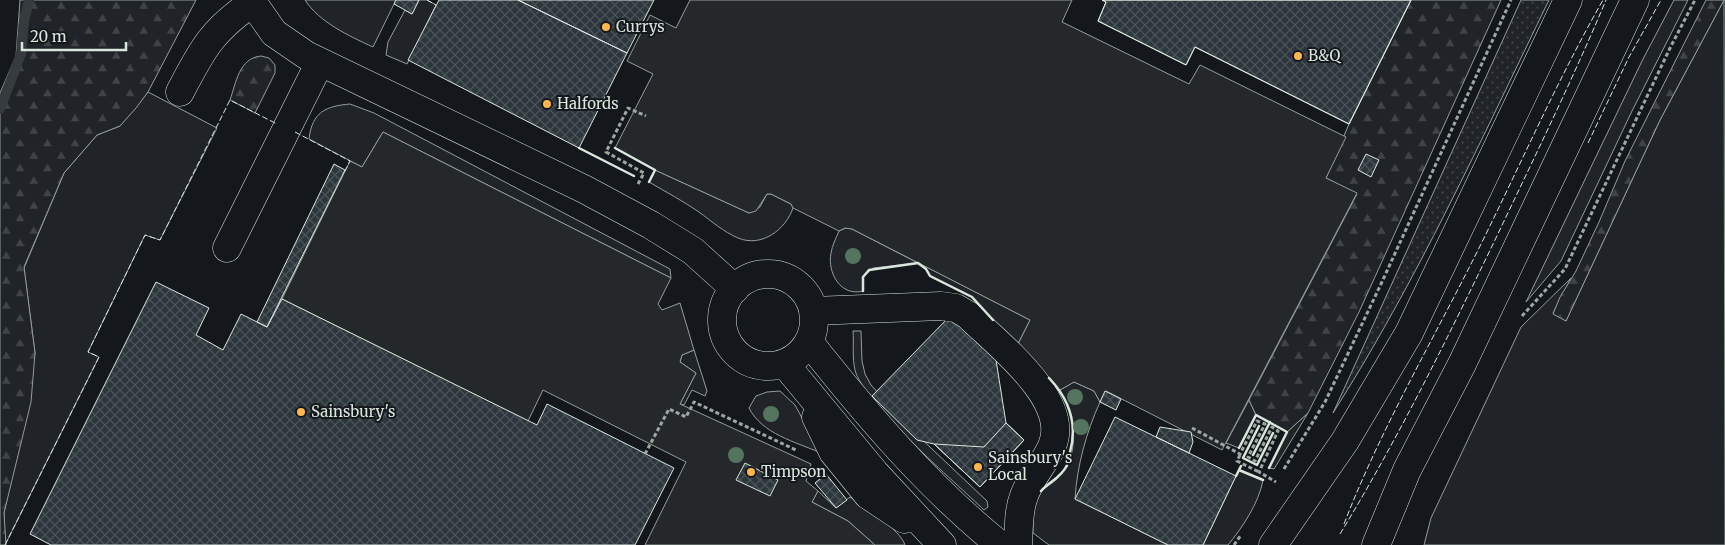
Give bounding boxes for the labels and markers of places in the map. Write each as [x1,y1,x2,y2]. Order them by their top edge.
place label: Currys [616,17,665,36]
marker: Currys [600,21,612,33]
place label: B&Q [1308,46,1342,65]
marker: B&Q [1292,50,1304,62]
place label: Halfords [557,94,619,113]
marker: Halfords [541,98,553,110]
place label: Sainsbury's [311,402,395,421]
marker: Sainsbury's [295,406,307,418]
place label: Sainsbury's Local [988,448,1072,484]
marker: Sainsbury's Local [972,461,984,473]
place label: Timpson [761,462,826,481]
marker: Timpson [745,466,757,478]

